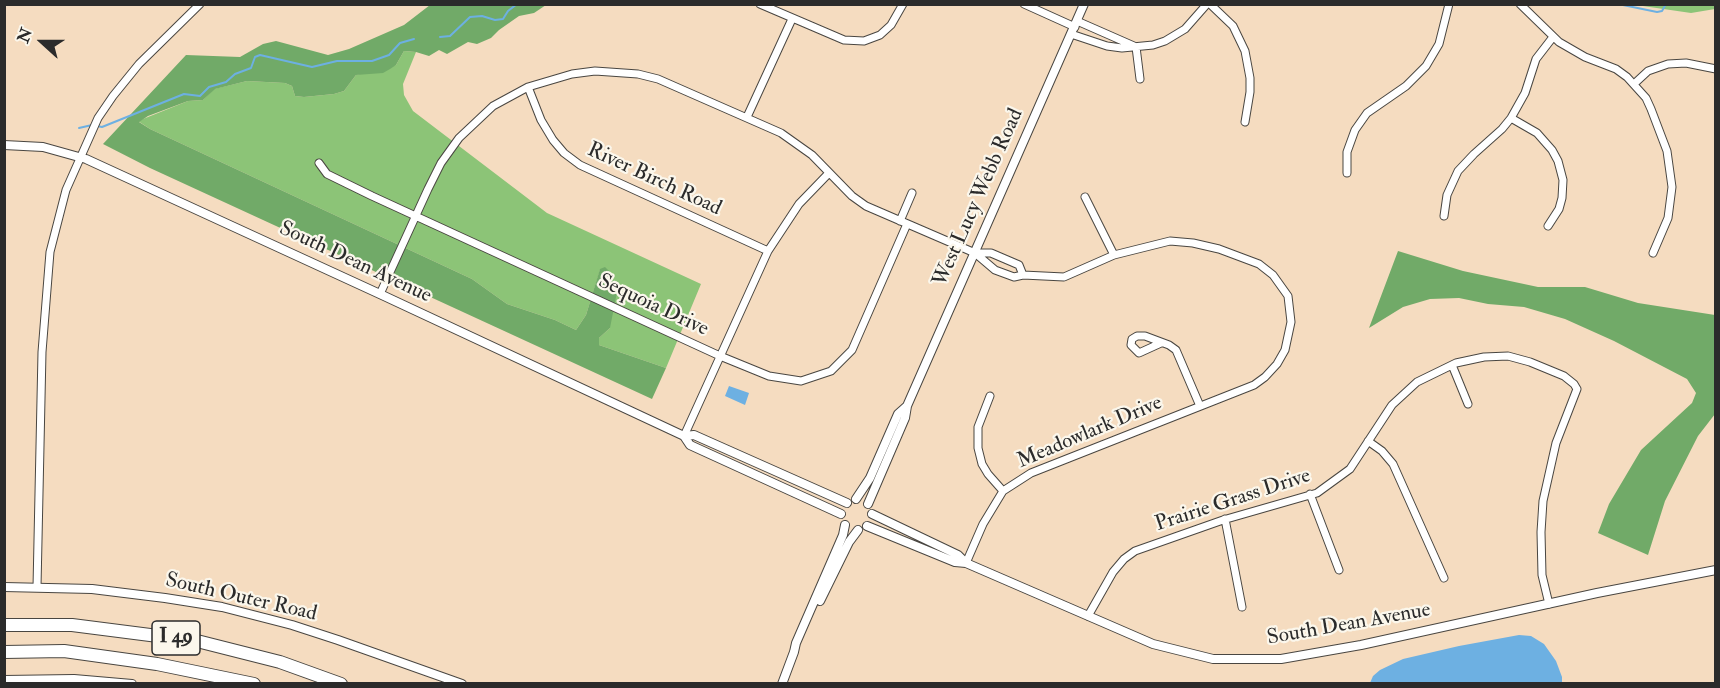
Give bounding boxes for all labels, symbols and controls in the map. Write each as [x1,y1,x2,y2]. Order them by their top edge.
north arrow [12,12,72,72]
text: N [13,25,37,46]
street label: West Lucy Webb Road [928,105,1030,291]
street label: River Birch Road [583,138,725,222]
street label: South Dean Avenue [275,217,435,309]
street label: Sequoia Drive [594,269,712,343]
street label: Meadowlark Drive [1014,391,1166,475]
street label: Prairie Grass Drive [1152,464,1314,538]
street label: South Outer Road [163,568,319,628]
street label: South Dean Avenue [1265,598,1433,652]
road number: I 49 [152,621,200,655]

